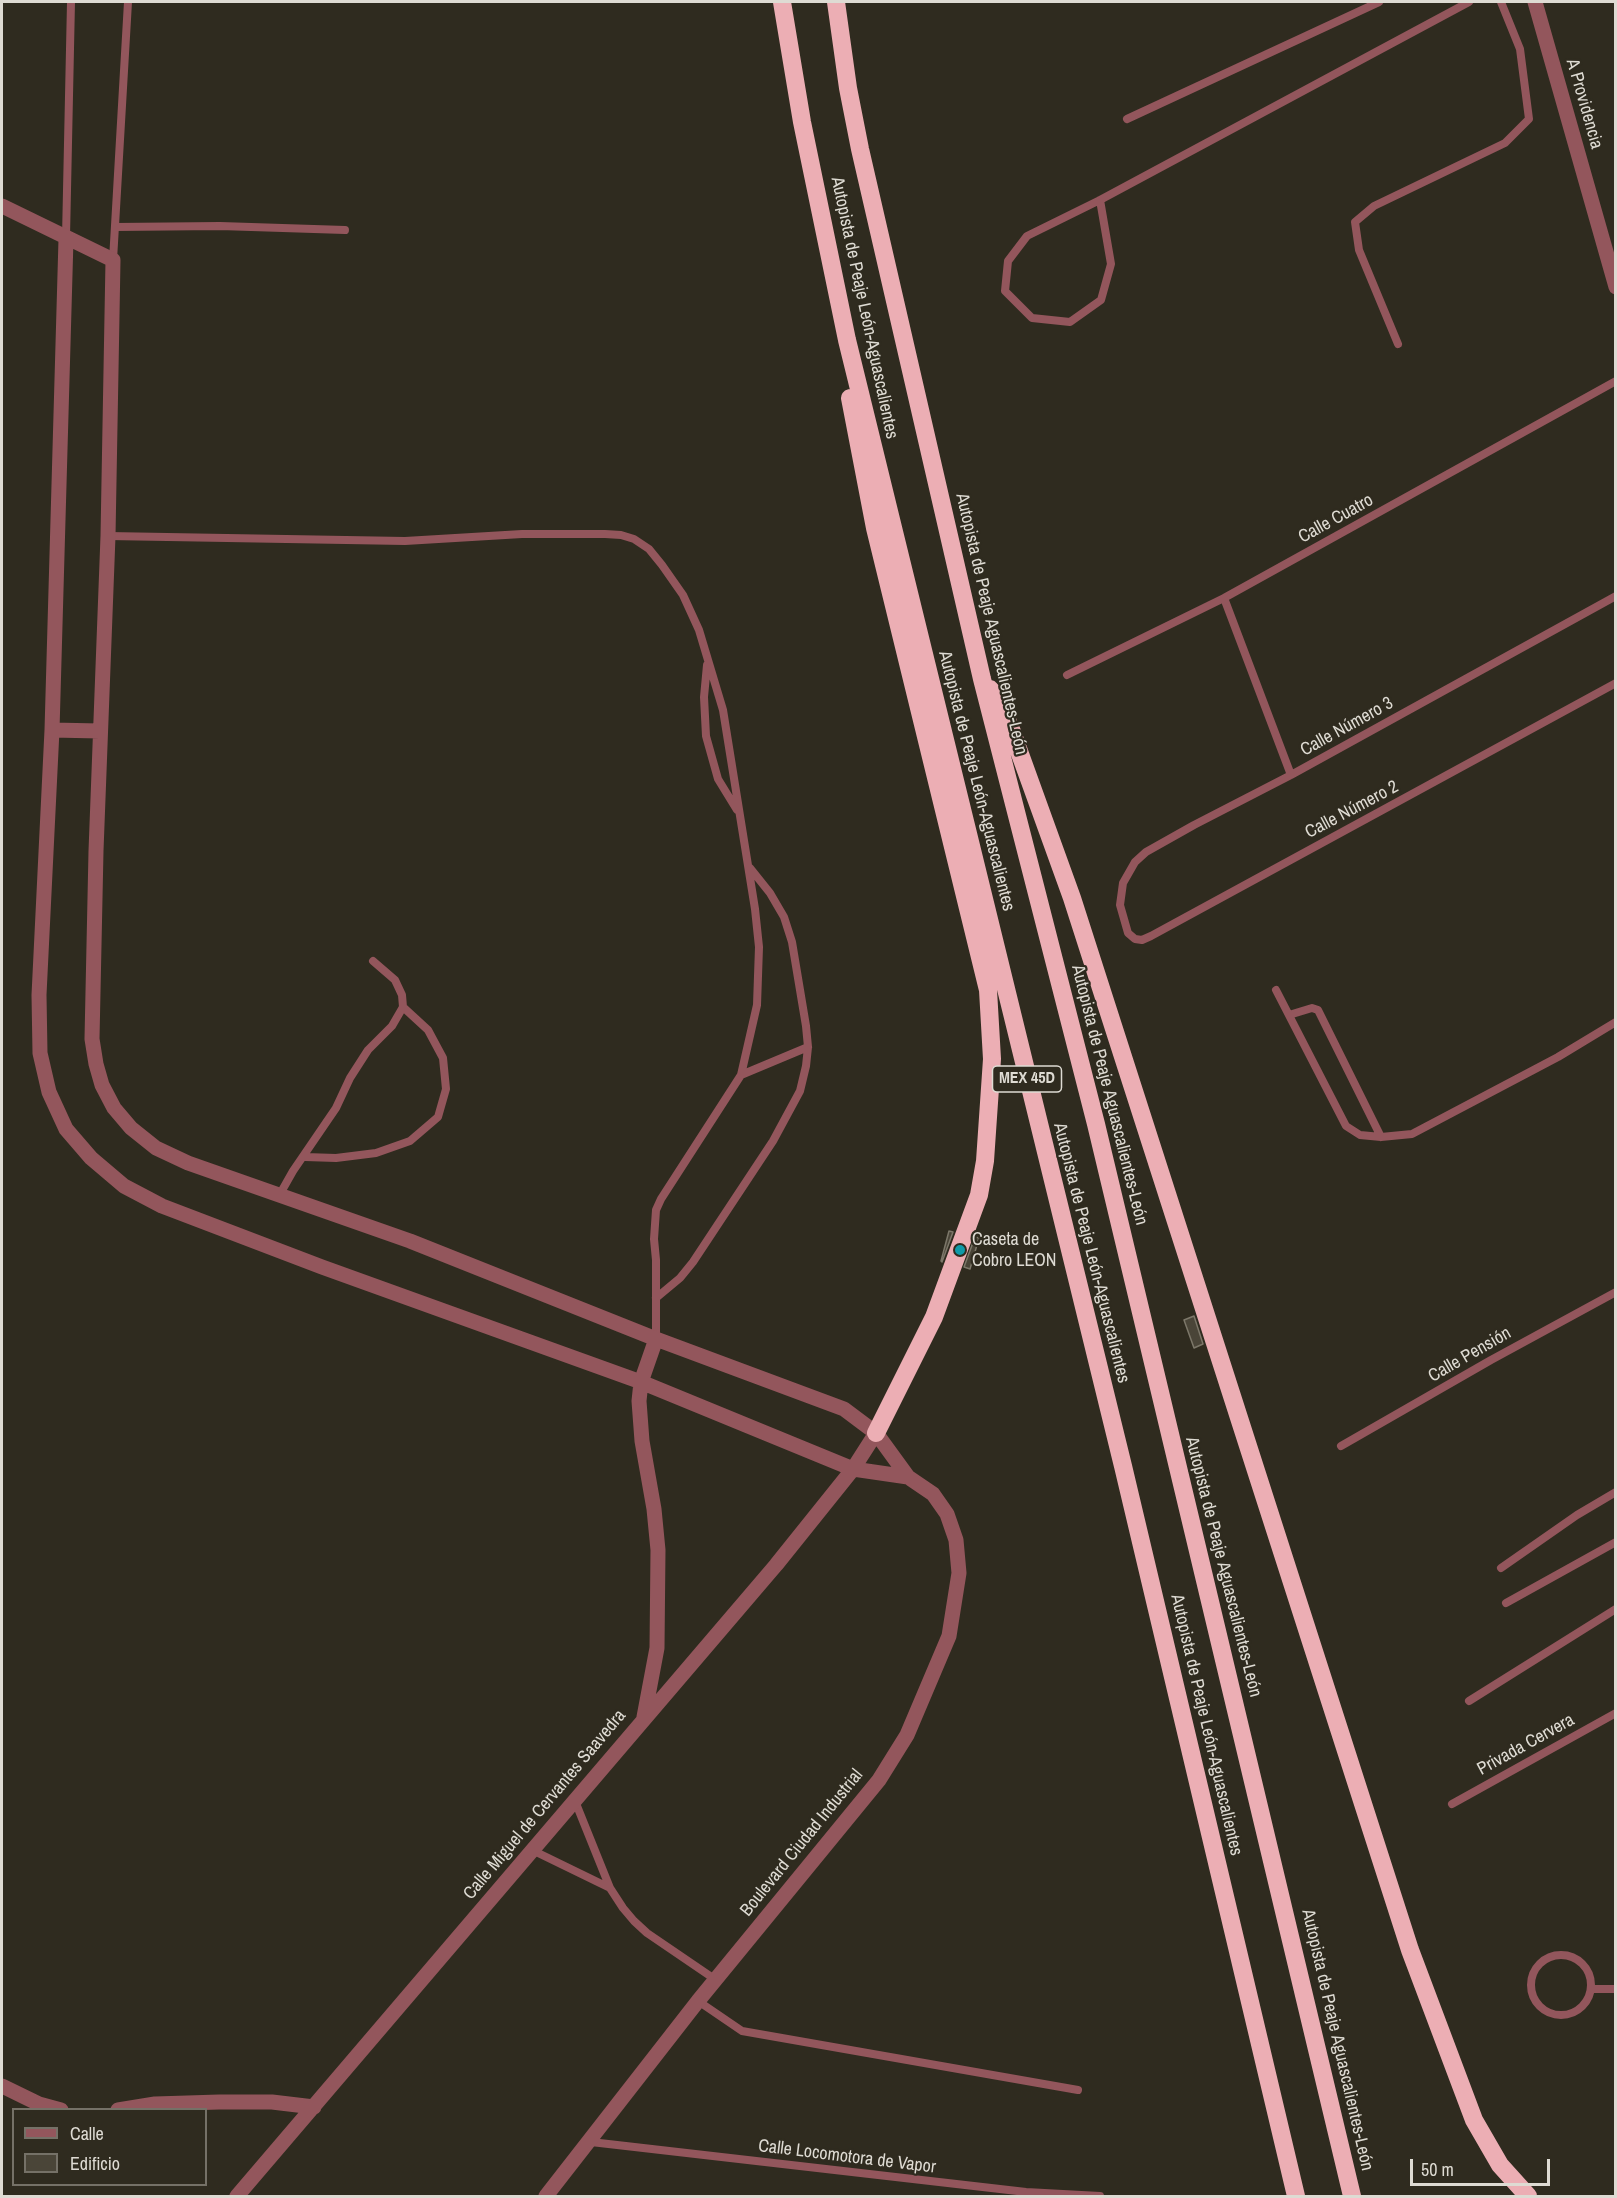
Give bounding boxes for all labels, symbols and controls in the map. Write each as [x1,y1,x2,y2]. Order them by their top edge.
street label: A Providencia [1561,56,1607,152]
street label: Autopista de Peaje León-Aguascalientes [826,175,902,441]
street label: Calle Cuatro [1295,490,1377,548]
street label: Autopista de Peaje Aguascalientes-León [950,491,1032,757]
street label: Autopista de Peaje León-Aguascalientes [933,649,1019,913]
street label: Calle Número 3 [1297,693,1397,761]
street label: Calle Número 2 [1302,776,1402,844]
street label: Autopista de Peaje Aguascalientes-León [1066,963,1152,1227]
road number: MEX 45D [992,1066,1062,1092]
street label: Autopista de Peaje León-Aguascalientes [1048,1121,1134,1385]
place label: Caseta de Cobro LEON [972,1229,1056,1272]
marker: Caseta de Cobro LEON [953,1243,967,1257]
street label: Calle Pensión [1425,1323,1515,1387]
street label: Autopista de Peaje Aguascalientes-León [1180,1435,1266,1699]
street label: Autopista de Peaje León-Aguascalientes [1165,1592,1247,1858]
street label: Calle Miguel de Cervantes Saavedra [459,1706,631,1904]
street label: Privada Cervera [1474,1710,1578,1780]
street label: Boulevard Ciudad Industrial [736,1765,868,1921]
street label: Autopista de Peaje Aguascalientes-León [1296,1907,1378,2173]
legend [12,2108,207,2186]
text: Calle [70,2121,104,2146]
street label: Calle Locomotora de Vapor [757,2135,937,2179]
scale bar [1413,2147,1552,2185]
text: Edificio [70,2151,120,2176]
text: 50 m [1421,2157,1454,2182]

